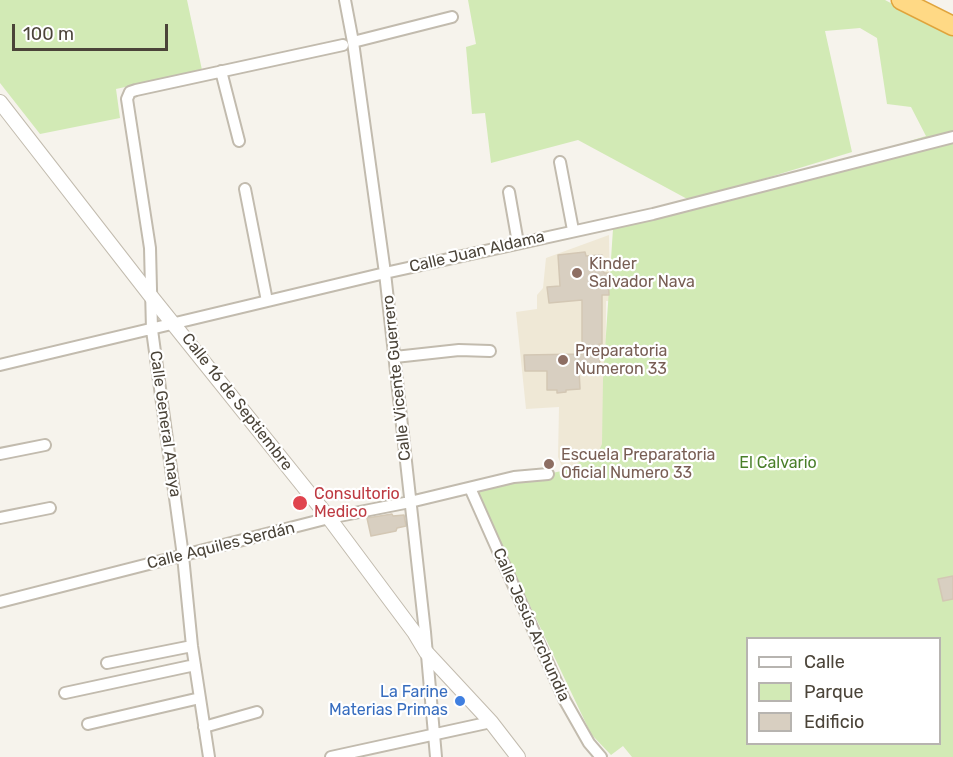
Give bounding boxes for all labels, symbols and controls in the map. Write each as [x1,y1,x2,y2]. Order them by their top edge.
scale bar [15,12,171,50]
text: 100 m [23,23,74,45]
street label: Calle Juan Aldama [407,227,547,277]
place label: Kinder Salvador Nava [589,254,695,292]
marker: Kinder Salvador Nava [570,266,584,280]
street label: Calle Vicente Guerrero [379,294,415,462]
street label: Calle 16 de Septiembre [177,329,297,475]
place label: Preparatoria Numeron 33 [575,341,667,379]
street label: Calle General Anaya [145,350,185,498]
marker: Preparatoria Numeron 33 [556,353,570,367]
place label: Escuela Preparatoria Oficial Numero 33 [561,445,715,483]
park label: El Calvario [739,453,817,473]
marker: Escuela Preparatoria Oficial Numero 33 [542,457,556,471]
place label: Consultorio Medico [314,484,400,522]
marker: Consultorio Medico [291,494,309,512]
street label: Calle Aquiles Serdán [145,518,297,574]
street label: Calle Jesús Archundia [488,545,574,705]
legend [746,637,941,745]
text: Calle [804,651,845,673]
text: Parque [804,681,864,703]
place label: La Farine Materias Primas [329,682,448,720]
marker: La Farine Materias Primas [453,694,467,708]
text: Edificio [804,711,864,733]

